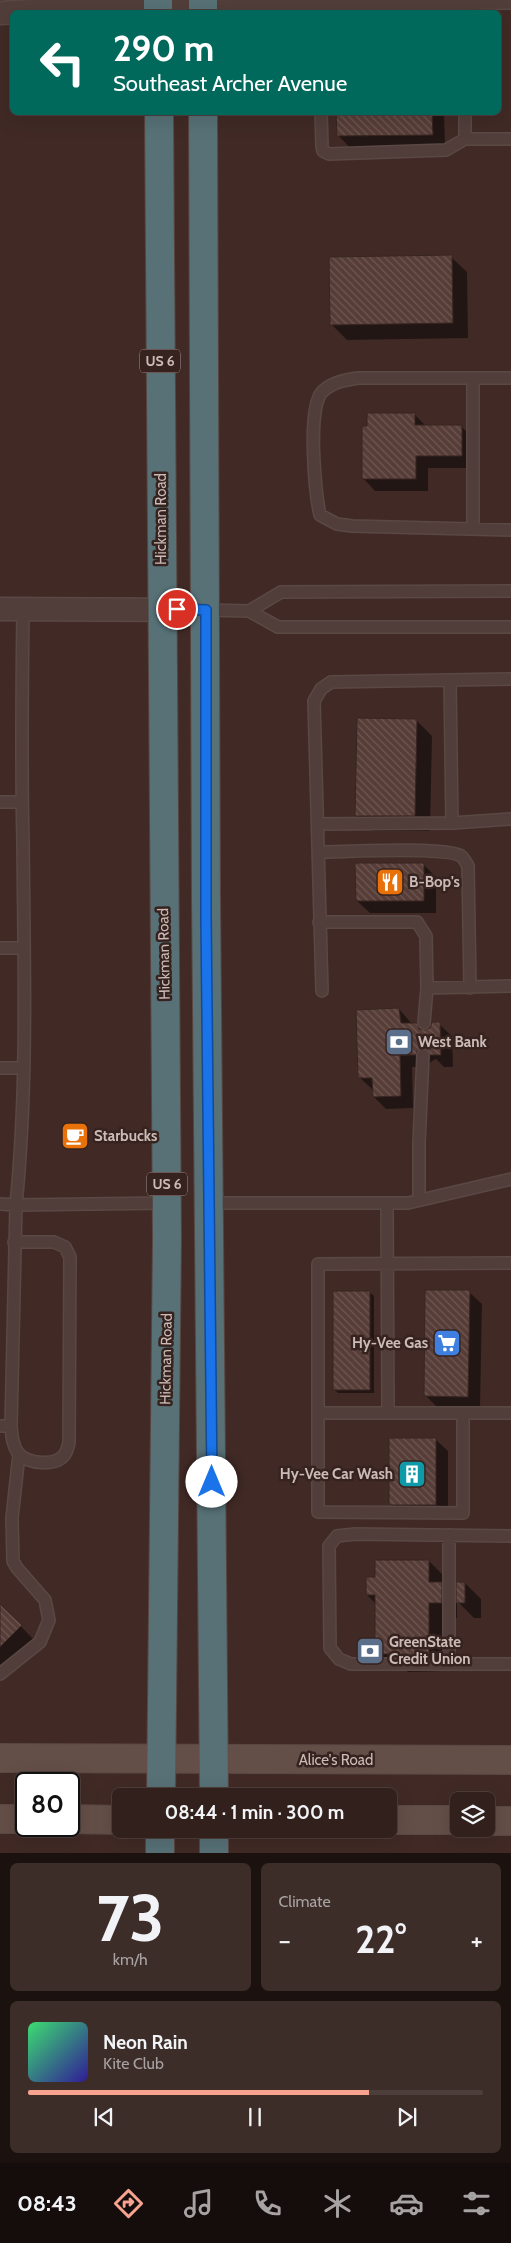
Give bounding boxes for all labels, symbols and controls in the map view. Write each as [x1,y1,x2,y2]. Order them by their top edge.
text: 290 m [113,27,214,70]
icon: left [30,30,95,95]
text: Southeast Archer Avenue [113,70,347,97]
road number: US 6 [140,350,180,372]
street label: Hickman Road [152,473,170,565]
pin [156,588,198,630]
icon: arrive [163,595,191,623]
restaurant icon: B-Bop's [375,867,405,897]
place label: B-Bop's [409,873,460,891]
street label: Hickman Road [154,908,174,1000]
bank icon: West Bank [384,1027,414,1057]
place label: West Bank [418,1033,488,1051]
cafe icon: Starbucks [60,1121,90,1151]
place label: Starbucks [94,1127,157,1145]
road number: US 6 [147,1172,187,1196]
street label: Hickman Road [156,1313,176,1405]
supermarket icon: Hy-Vee Gas [432,1328,462,1358]
place label: Hy-Vee Gas [352,1334,428,1352]
position arrow [185,1455,237,1507]
building icon: Hy-Vee Car Wash [397,1459,427,1489]
place label: Hy-Vee Car Wash [280,1465,393,1483]
place label: GreenState Credit Union [389,1633,471,1668]
bank icon: GreenState Credit Union [355,1636,385,1666]
street label: Alice's Road [299,1751,373,1769]
speed limit sign: 80 [15,1772,80,1837]
map controls [450,1792,495,1837]
button: layers [450,1792,495,1837]
text: 08:44 · 1 min · 300 m [165,1801,344,1824]
text: 73 [96,1878,164,1957]
text: Climate [279,1892,331,1911]
text: 22° [355,1916,406,1963]
text: − [279,1923,291,1957]
text: + [471,1923,483,1957]
text: km/h [113,1950,148,1969]
text: Neon Rain [103,2031,188,2054]
text: Kite Club [103,2054,164,2073]
icon: previous [90,2103,118,2131]
icon: pause [241,2103,269,2131]
icon: next [393,2103,421,2131]
icon: directions [111,2186,146,2221]
icon: music [181,2186,216,2221]
icon: phone [250,2186,285,2221]
icon: climate [320,2186,355,2221]
icon: car [389,2186,424,2221]
icon: filters [459,2186,494,2221]
text: 08:43 [17,2190,77,2217]

